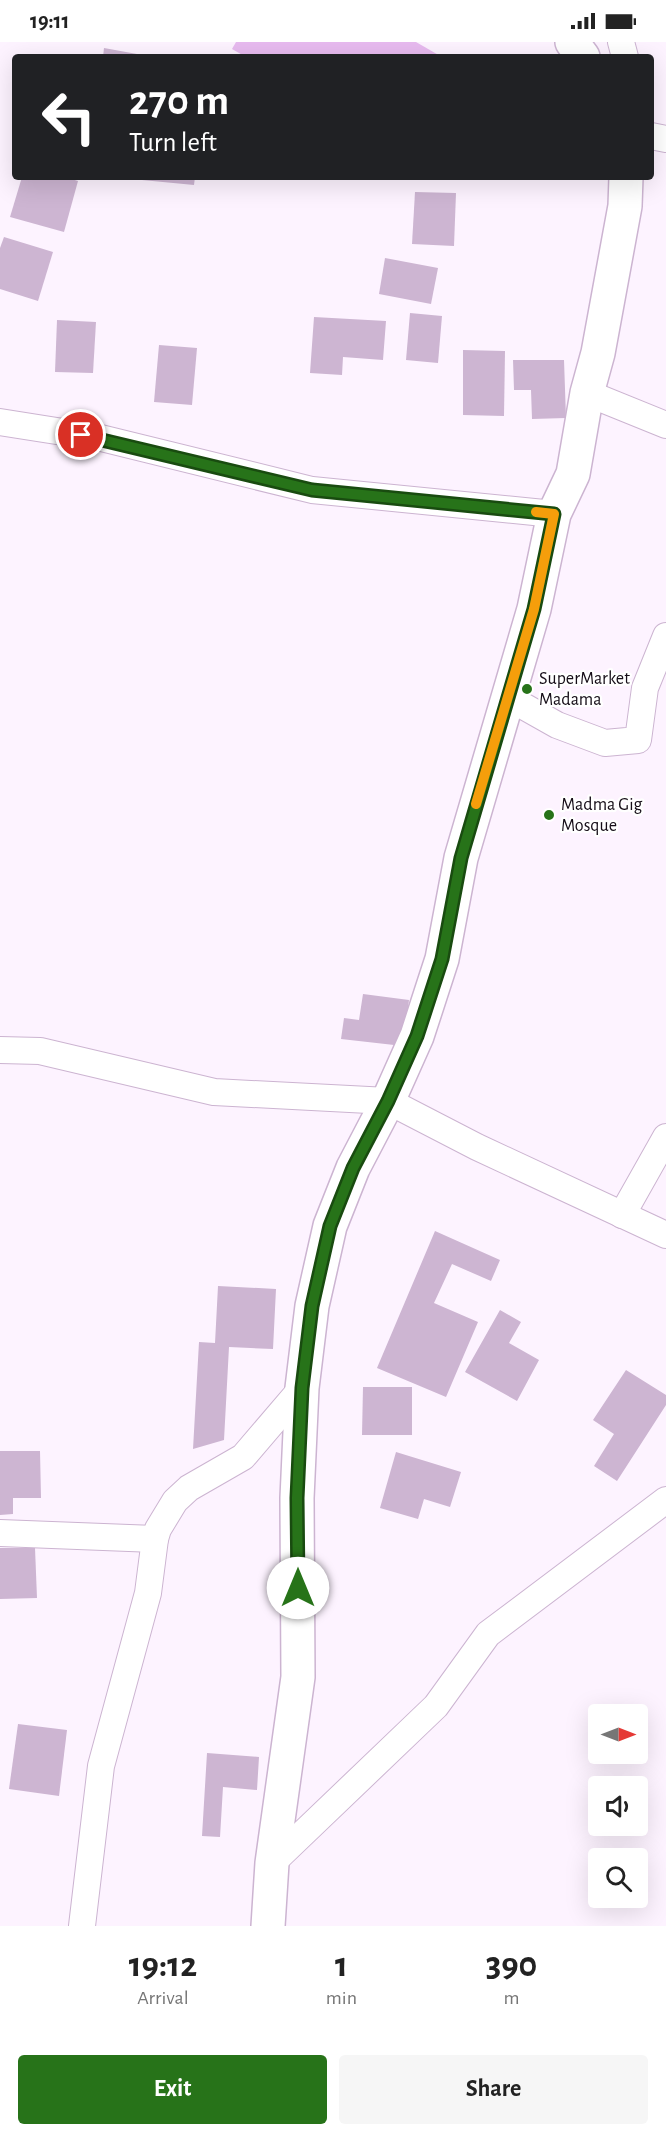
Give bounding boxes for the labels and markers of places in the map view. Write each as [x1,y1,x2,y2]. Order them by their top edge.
pin [55,409,106,460]
place label: SuperMarket Madama [539,670,630,709]
marker: SuperMarket Madama [520,682,534,696]
place label: Madma Gig Mosque [561,796,642,835]
marker: Madma Gig Mosque [542,808,556,822]

